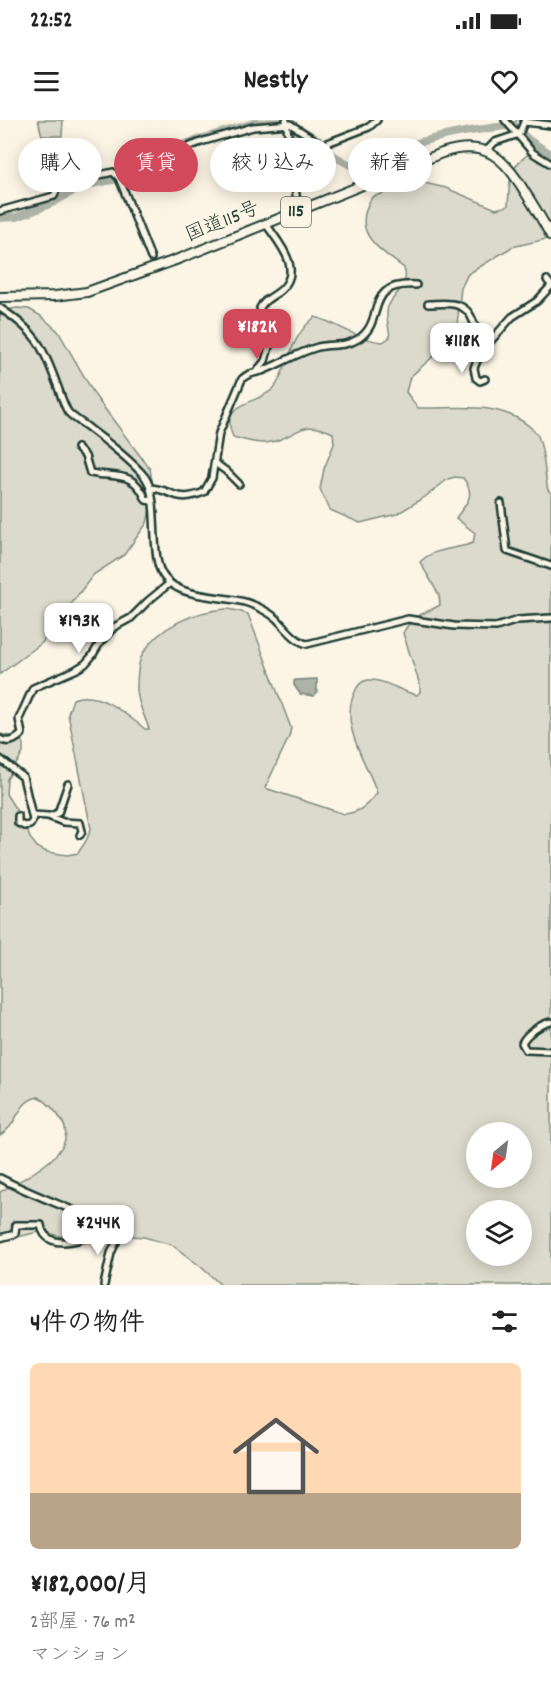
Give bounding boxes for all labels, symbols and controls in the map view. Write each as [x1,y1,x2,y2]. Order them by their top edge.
text: 22:52 [30,6,73,37]
text: Nestly [244,62,307,101]
icon: menu [30,65,63,98]
icon: heart [488,65,521,98]
chip: 購入 [18,138,102,192]
chip: 賃貸 [114,138,198,192]
chip: 絞り込み [210,138,336,192]
chip: 新着 [348,138,432,192]
street label: 国道115号 [182,195,264,251]
road number: 115 [281,197,311,227]
pin: ¥182K [215,309,299,360]
text: ¥182K [237,314,277,342]
pin: ¥118K [420,323,504,374]
text: ¥118K [444,328,480,356]
pin: ¥193K [37,603,121,654]
text: ¥193K [58,608,100,636]
north arrow [466,1122,532,1188]
map controls [466,1122,532,1266]
button: layers [466,1200,532,1266]
pin: ¥244K [56,1205,140,1256]
text: ¥244K [76,1210,120,1238]
icon: filters [488,1305,521,1338]
text: 4件の物件 [30,1306,145,1343]
icon: home [222,1402,330,1510]
text: ¥182,000/月 [30,1567,151,1604]
text: 2部屋 · 76 m² [30,1609,136,1637]
text: マンション [30,1642,129,1670]

